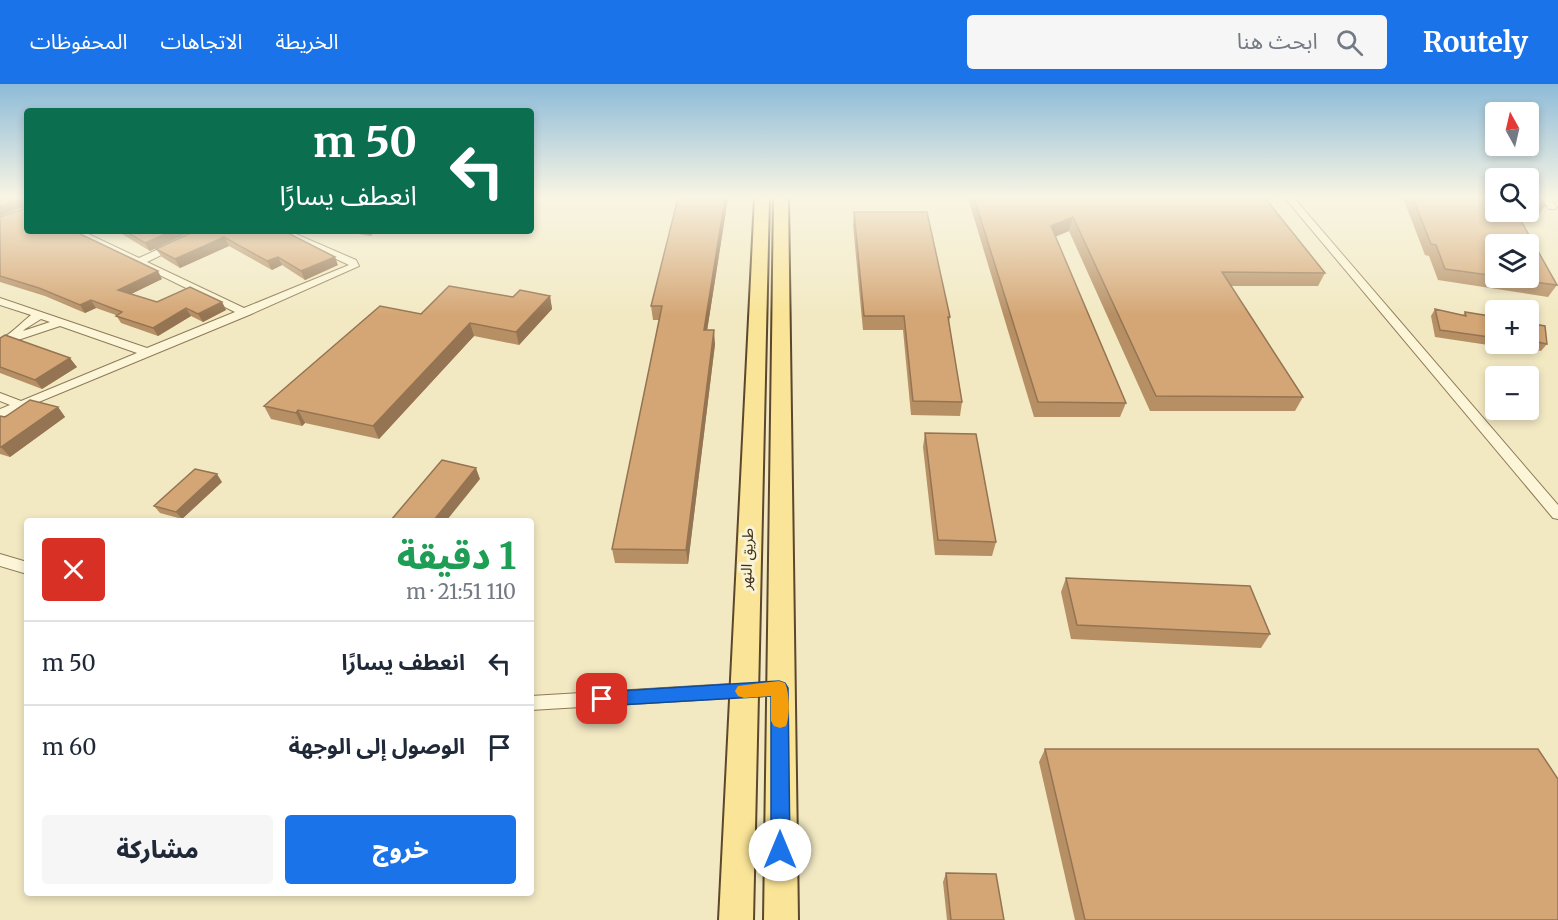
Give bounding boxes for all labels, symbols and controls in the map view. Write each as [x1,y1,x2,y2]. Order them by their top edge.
search box [967,15,1387,69]
text: Routely [1423,24,1528,60]
icon: search [1333,26,1366,59]
text: ابحث هنا [1237,27,1318,55]
text: المحفوظات [30,28,127,55]
text: الاتجاهات [160,28,242,55]
text: الخريطة [275,28,338,55]
north arrow [1485,102,1539,156]
map controls [1485,102,1539,420]
text: 50 m [313,116,417,168]
icon: left [438,132,516,210]
button: search [1485,168,1539,222]
text: انعطف يسارًا [279,178,417,212]
button: layers [1485,234,1539,288]
button: + [1485,300,1539,354]
button: − [1485,366,1539,420]
street label: طريق النهر [736,528,758,591]
text: 1 دقيقة [397,534,516,579]
button: close [42,538,105,601]
text: 110 m · 21:51 [406,579,516,604]
icon: left [483,647,516,680]
text: انعطف يسارًا [342,648,465,676]
text: 50 m [42,649,96,677]
pin [576,673,627,724]
icon: arrive [585,682,618,715]
icon: arrive [483,731,516,764]
text: الوصول إلى الوجهة [288,732,465,760]
text: 60 m [42,733,97,761]
button: مشاركة [42,815,273,884]
button: خروج [285,815,516,884]
position arrow [748,818,812,882]

